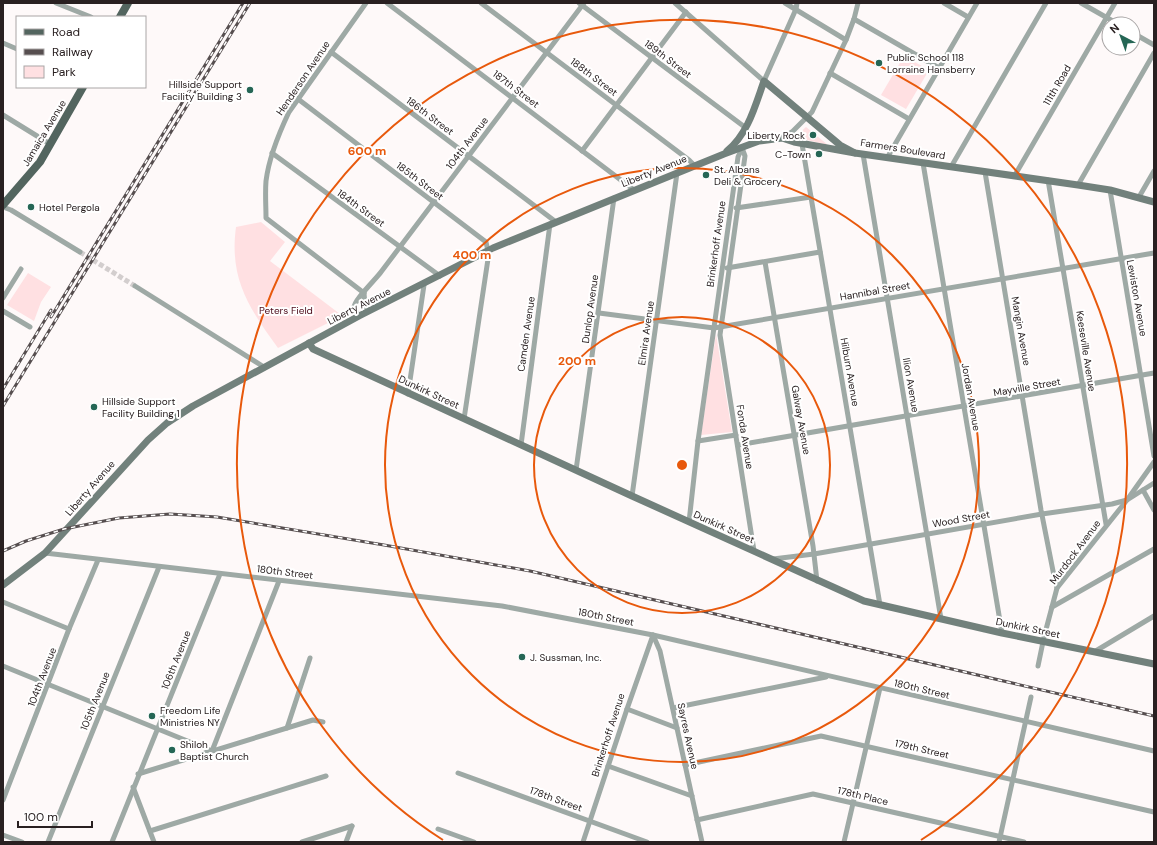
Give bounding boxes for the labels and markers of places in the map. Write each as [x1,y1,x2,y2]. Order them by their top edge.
place label: Public School 118 Lorraine Hansberry [887,51,976,76]
marker: Public School 118 Lorraine Hansberry [874,58,884,68]
place label: Hillside Support Facility Building 3 [162,78,242,103]
marker: Hillside Support Facility Building 3 [245,85,255,95]
place label: Liberty Rock [747,129,805,142]
marker: Liberty Rock [808,130,818,140]
place label: C-Town [775,148,811,161]
marker: C-Town [814,149,824,159]
place label: St. Albans Deli & Grocery [714,163,782,188]
marker: St. Albans Deli & Grocery [701,170,711,180]
place label: Hotel Pergola [39,201,100,214]
marker: Hotel Pergola [26,202,36,212]
place label: Hillside Support Facility Building 1 [102,395,180,420]
marker: Hillside Support Facility Building 1 [89,402,99,412]
centre of rings [675,458,689,472]
place label: J. Sussman, Inc. [530,651,601,664]
marker: J. Sussman, Inc. [517,652,527,662]
place label: Freedom Life Ministries NY [160,704,221,729]
marker: Freedom Life Ministries NY [147,711,157,721]
place label: Shiloh Baptist Church [180,738,249,763]
marker: Shiloh Baptist Church [167,745,177,755]

